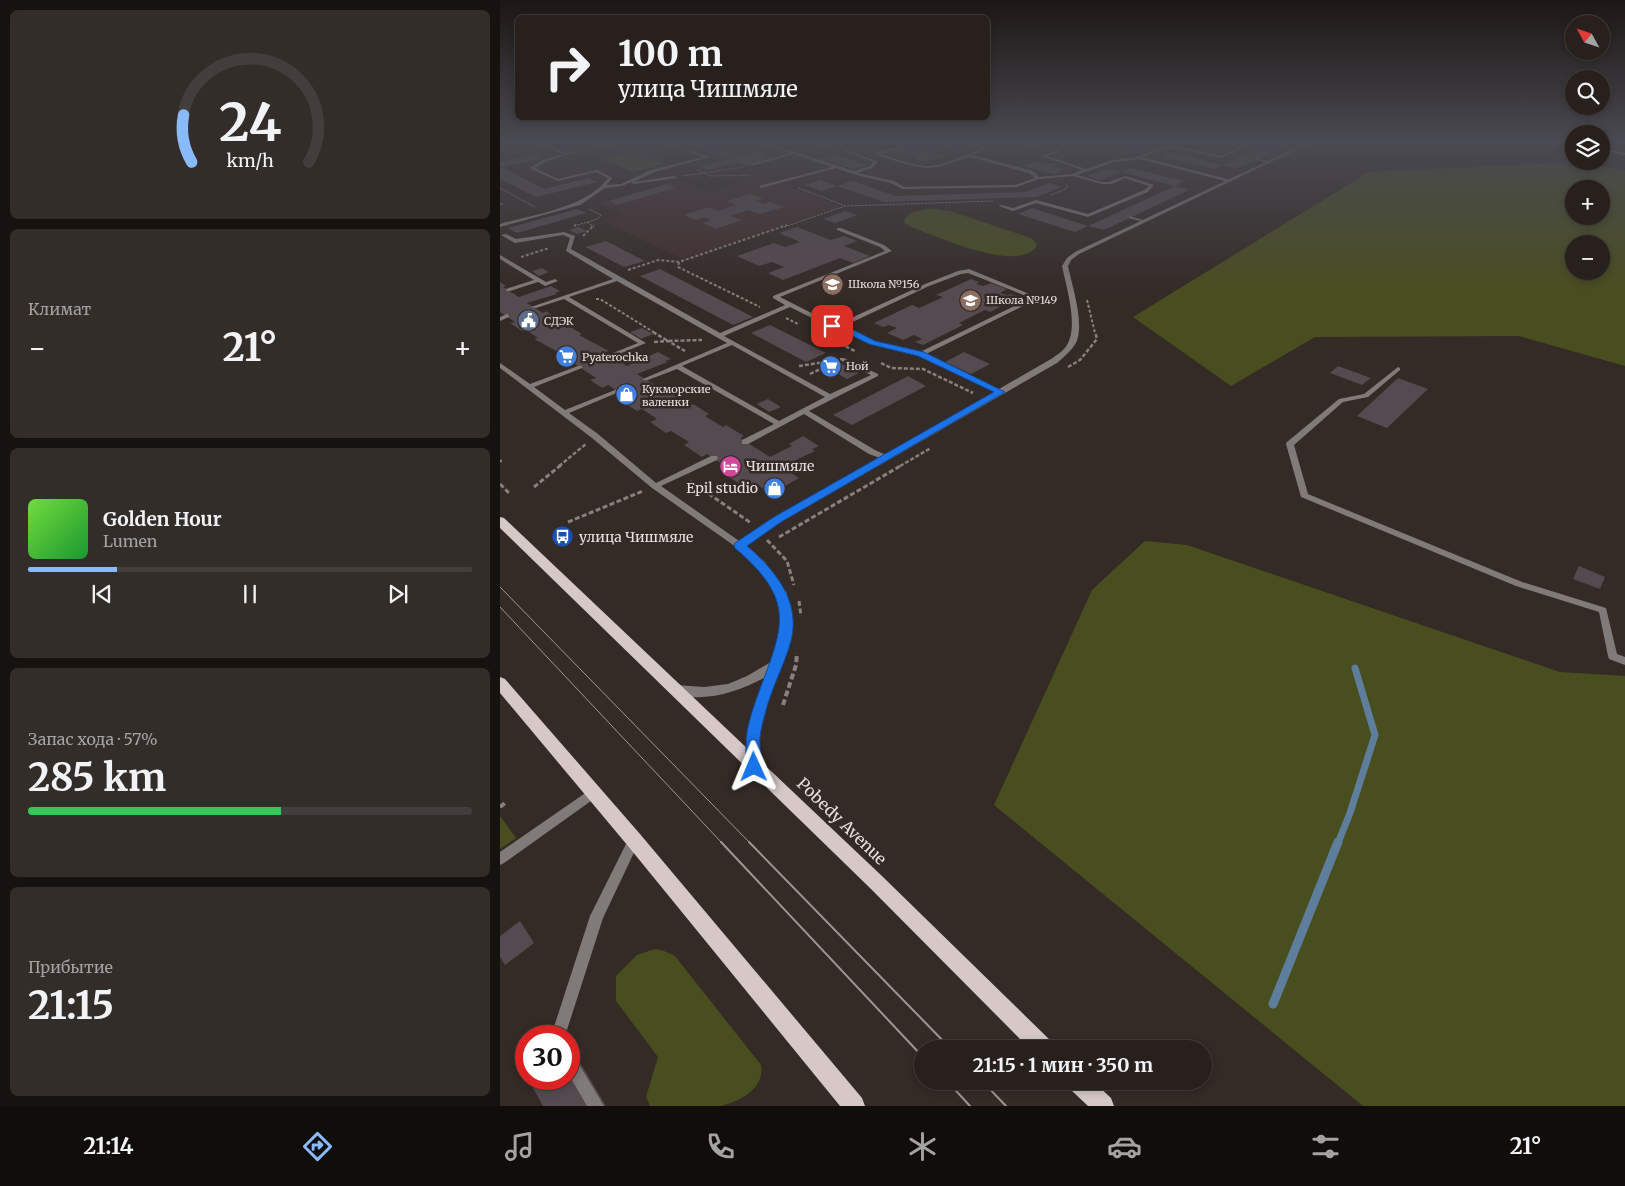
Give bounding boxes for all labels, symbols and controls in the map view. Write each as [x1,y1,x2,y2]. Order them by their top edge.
north arrow [1565,15,1610,60]
map controls [1565,15,1610,280]
text: 100 m [618,32,723,76]
icon: right [535,35,600,100]
button: search [1565,70,1610,115]
text: улица Чишмяле [618,75,798,103]
text: 24 [219,90,281,155]
button: layers [1565,125,1610,170]
text: km/h [226,149,274,172]
button: + [1565,180,1610,225]
button: − [1565,235,1610,280]
school or university icon: Школа №156 [820,272,844,296]
place label: Школа №156 [848,277,920,291]
school or university icon: Школа №149 [958,288,982,312]
place label: Школа №149 [986,293,1057,307]
text: Климат [28,299,91,319]
pin [811,305,853,347]
public building icon: СДЭК [516,309,540,333]
icon: arrive [818,312,846,340]
place label: СДЭК [544,314,574,328]
text: 21° [223,324,277,371]
text: − [28,330,47,366]
text: + [453,330,472,366]
supermarket icon: Pyaterochka [554,345,578,369]
place label: Pyaterochka [582,350,648,364]
supermarket icon: Ной [818,354,842,378]
place label: Ной [846,359,869,373]
place label: Кукморские валенки [642,382,711,409]
shop icon: Кукморские валенки [614,383,638,407]
hotel icon: Чишмяле [718,454,742,478]
place label: Чишмяле [746,457,814,475]
shop icon: Epil studio [762,476,786,500]
place label: Epil studio [686,479,758,497]
text: Golden Hour [103,507,222,531]
bus stop icon: улица Чишмяле [551,525,575,549]
place label: улица Чишмяле [579,528,693,546]
text: Lumen [103,531,157,551]
icon: previous [88,580,116,608]
icon: pause [236,580,264,608]
icon: next [384,580,412,608]
text: Запас хода · 57% [28,729,158,749]
position arrow [727,740,779,792]
text: 285 km [28,754,166,801]
street label: Pobedy Avenue [793,773,891,869]
text: Прибытие [28,957,113,977]
text: 21:15 [28,982,114,1029]
speed limit sign: 30 [515,1025,580,1090]
text: 21:15 · 1 мин · 350 m [973,1053,1153,1077]
icon: directions [300,1129,335,1164]
icon: music [502,1129,537,1164]
icon: phone [703,1129,738,1164]
icon: climate [905,1129,940,1164]
icon: car [1107,1129,1142,1164]
icon: filters [1308,1129,1343,1164]
text: 21:14 [83,1132,134,1160]
text: 21° [1510,1132,1542,1160]

